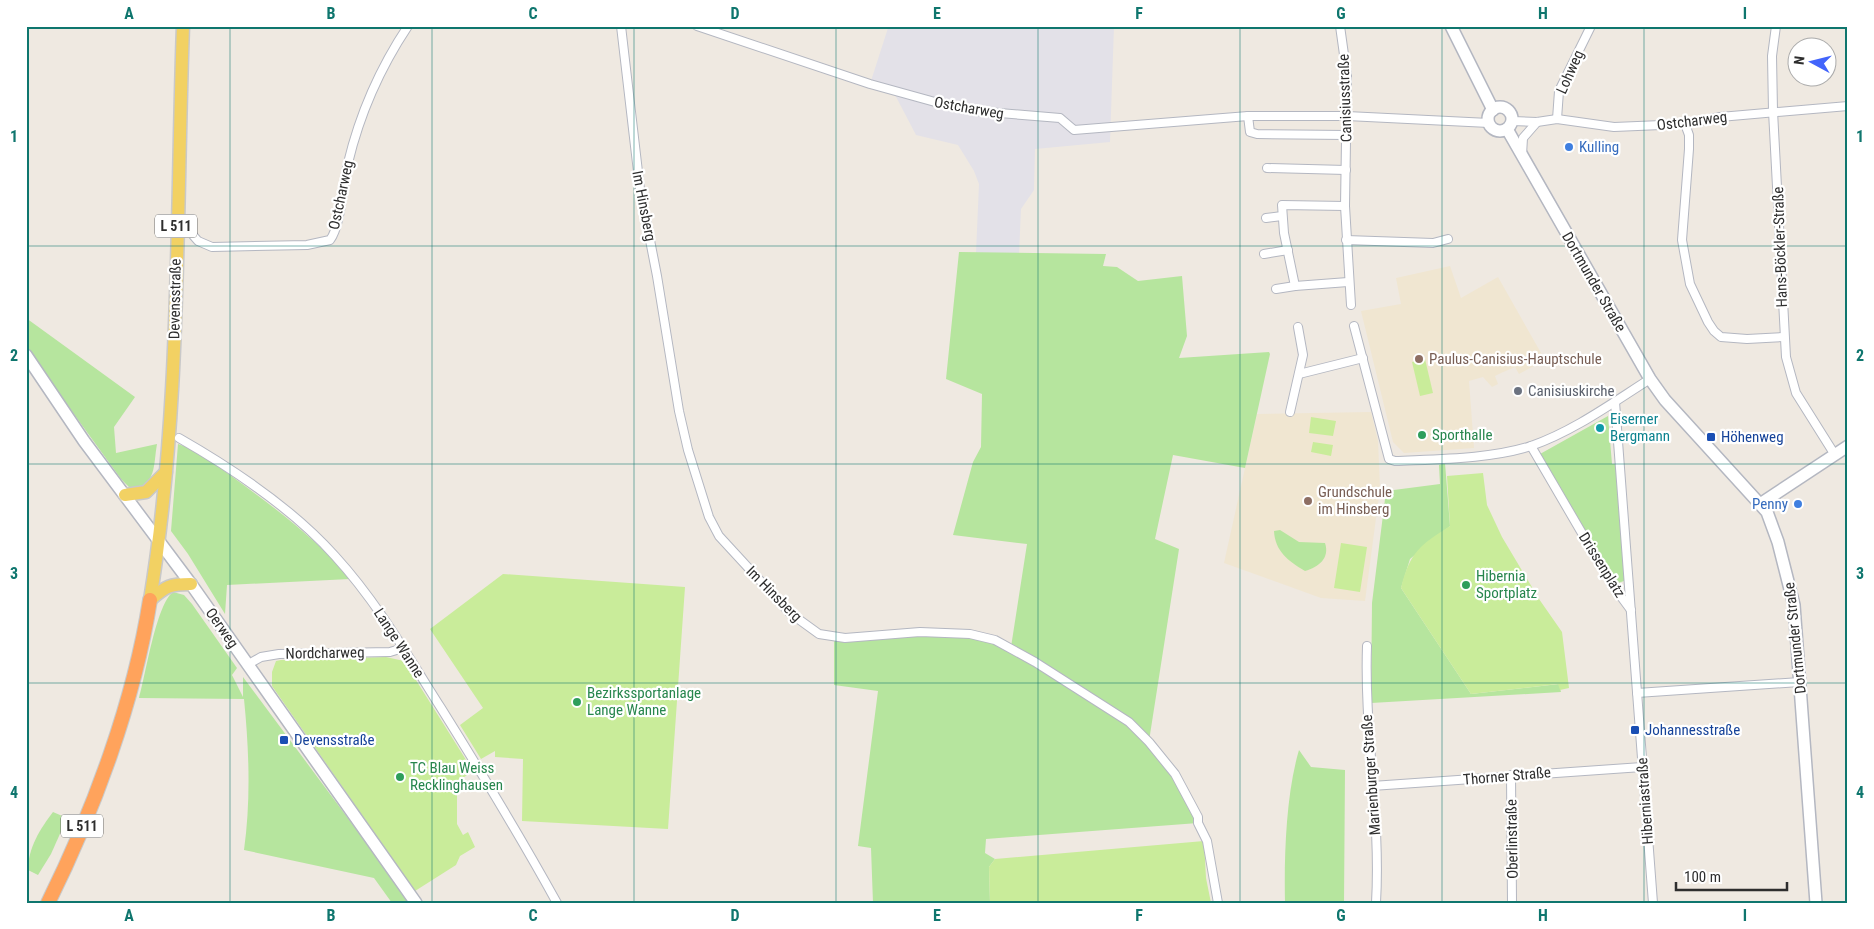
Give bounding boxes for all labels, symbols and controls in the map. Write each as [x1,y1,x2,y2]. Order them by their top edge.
text: A [124,4,134,23]
text: B [327,4,336,23]
text: C [528,4,538,23]
text: D [730,4,740,23]
text: E [933,4,941,23]
text: F [1135,4,1143,23]
text: G [1336,4,1346,23]
text: H [1538,4,1548,23]
text: I [1743,4,1747,23]
north arrow [1786,38,1836,88]
street label: Lohweg [1552,47,1588,97]
street label: Canisiusstraße [1334,54,1356,142]
text: N [1791,55,1808,66]
street label: Ostcharweg [933,93,1005,123]
street label: Ostcharweg [1656,108,1728,134]
text: 1 [10,127,18,146]
text: 1 [1856,127,1864,146]
place label: Kulling [1579,138,1619,156]
marker: Kulling [1563,141,1575,153]
street label: Ostcharweg [325,159,357,231]
street label: Im Hinsberg [628,169,660,243]
street label: Hans-Böckler-Straße [1769,186,1791,308]
road number: L 511 [155,215,197,238]
street label: Dortmunder Straße [1558,229,1630,335]
street label: Devensstraße [165,259,185,339]
text: 2 [10,346,18,365]
text: 2 [1856,346,1864,365]
place label: Paulus-Canisius-Hauptschule [1429,350,1602,368]
marker: Paulus-Canisius-Hauptschule [1413,353,1425,365]
place label: Canisiuskirche [1528,382,1615,400]
marker: Canisiuskirche [1512,385,1524,397]
place label: Eiserner Bergmann [1610,410,1670,445]
marker: Eiserner Bergmann [1594,422,1606,434]
place label: Sporthalle [1432,426,1492,444]
place label: Höhenweg [1721,428,1784,446]
marker: Sporthalle [1416,429,1428,441]
marker: Höhenweg [1705,431,1717,443]
place label: Grundschule im Hinsberg [1318,483,1392,518]
marker: Grundschule im Hinsberg [1302,495,1314,507]
place label: Penny [1752,495,1788,513]
marker: Penny [1792,498,1804,510]
street label: Drissenplatz [1575,529,1629,601]
street label: Im Hinsberg [742,562,806,626]
text: 3 [10,564,18,583]
text: 3 [1856,564,1864,583]
place label: Hibernia Sportplatz [1476,567,1537,602]
marker: Hibernia Sportplatz [1460,579,1472,591]
street label: Dortmunder Straße [1780,581,1810,695]
street label: Oerweg [202,604,242,652]
street label: Lange Wanne [370,605,428,681]
street label: Nordcharweg [285,643,365,663]
place label: Bezirkssportanlage Lange Wanne [587,684,701,719]
marker: Bezirkssportanlage Lange Wanne [571,696,583,708]
street label: Marienburger Straße [1358,714,1384,836]
place label: Johannesstraße [1645,721,1740,739]
marker: Johannesstraße [1629,724,1641,736]
place label: Devensstraße [294,731,375,749]
marker: Devensstraße [278,734,290,746]
street label: Hiberniastraße [1633,757,1657,845]
place label: TC Blau Weiss Recklinghausen [410,759,503,794]
street label: Thorner Straße [1462,763,1552,789]
marker: TC Blau Weiss Recklinghausen [394,771,406,783]
text: 4 [10,783,18,802]
text: 4 [1856,783,1864,802]
street label: Oberlinstraße [1502,799,1522,879]
road number: L 511 [61,814,103,838]
scale bar [1676,859,1788,891]
text: 100 m [1684,868,1721,886]
text: A [124,906,134,925]
text: B [327,906,336,925]
text: C [528,906,538,925]
text: D [730,906,740,925]
text: E [933,906,941,925]
text: F [1135,906,1143,925]
text: G [1336,906,1346,925]
text: H [1538,906,1548,925]
text: I [1743,906,1747,925]

